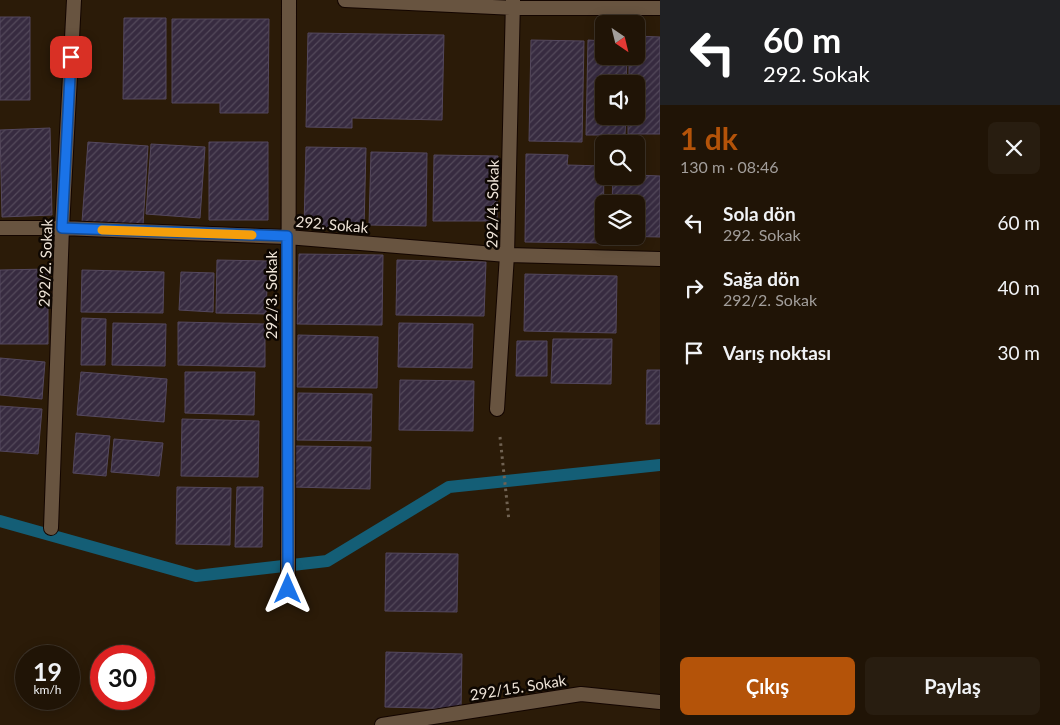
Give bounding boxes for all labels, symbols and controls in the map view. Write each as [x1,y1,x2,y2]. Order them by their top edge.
north arrow [595,15,645,65]
map controls [595,15,645,245]
text: 60 m [763,18,841,60]
icon: left [680,20,745,85]
pin [50,36,92,78]
icon: arrive [57,43,85,71]
text: 292. Sokak [763,60,870,87]
button: sound [595,75,645,125]
text: 1 dk [680,120,738,156]
button: close [988,122,1040,174]
button: search [595,135,645,185]
text: 130 m · 08:46 [680,157,779,176]
street label: 292/4. Sokak [482,159,502,248]
button: layers [595,195,645,245]
text: Sola dön [723,202,796,225]
icon: left [680,209,708,237]
text: 60 m [997,211,1040,234]
street label: 292. Sokak [295,212,369,236]
street label: 292/2. Sokak [34,218,56,307]
text: 292. Sokak [723,225,801,244]
street label: 292/3. Sokak [262,251,280,339]
text: Sağa dön [723,267,800,290]
icon: right [680,274,708,302]
text: 40 m [997,276,1040,299]
text: 292/2. Sokak [723,290,817,309]
icon: arrive [680,339,708,367]
text: Varış noktası [723,341,831,364]
text: 30 m [997,341,1040,364]
position arrow [261,562,313,614]
speed limit sign: 30 [90,645,155,710]
text: 19 [33,656,62,686]
button: Çıkış [680,657,855,715]
button: Paylaş [865,657,1040,715]
street label: 292/15. Sokak [469,670,568,703]
text: km/h [33,682,62,697]

